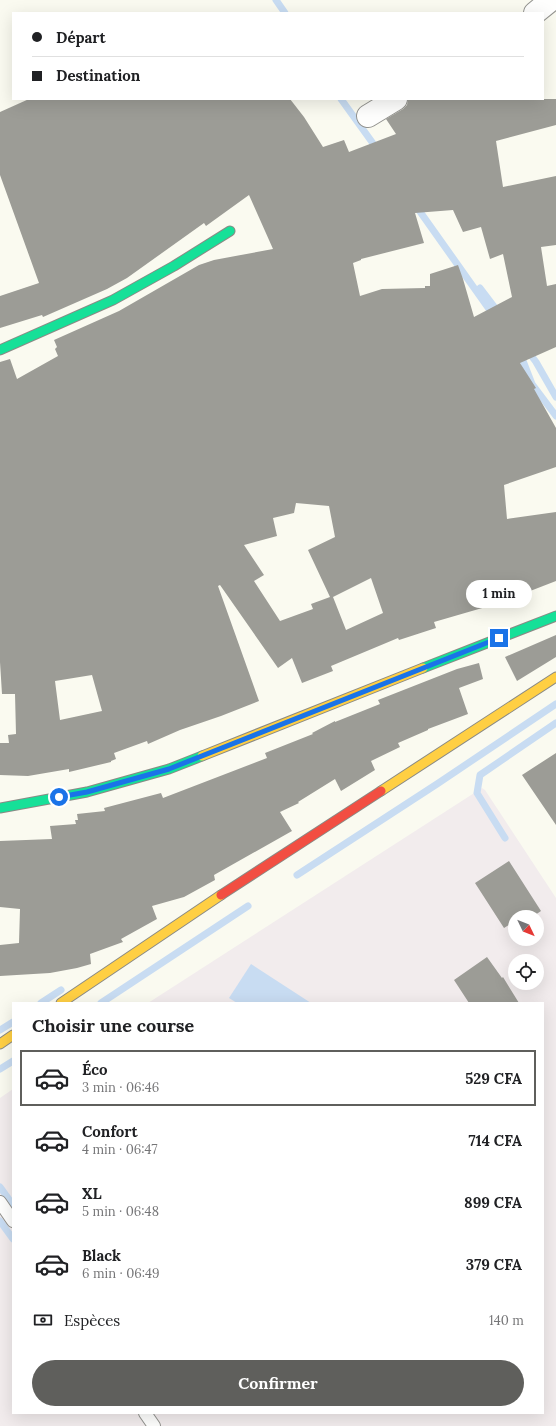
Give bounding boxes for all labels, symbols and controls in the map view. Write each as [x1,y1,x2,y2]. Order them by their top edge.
text: Départ [56,28,106,47]
text: Destination [56,66,140,85]
callout: 1 min [466,580,532,608]
text: 1 min [482,585,516,602]
route end [490,629,508,647]
route start [50,788,68,806]
north arrow [508,910,544,946]
map controls [508,910,544,990]
button: locate [508,954,544,990]
text: Choisir une course [32,1014,194,1037]
icon: car [34,1060,70,1096]
text: Éco [82,1060,108,1079]
text: 529 CFA [465,1069,522,1088]
text: 3 min · 06:46 [82,1079,159,1096]
icon: car [34,1122,70,1158]
text: Confort [82,1122,138,1141]
text: 714 CFA [469,1131,522,1150]
text: 4 min · 06:47 [82,1141,158,1158]
icon: car [34,1184,70,1220]
text: XL [82,1184,102,1203]
text: 899 CFA [464,1193,522,1212]
text: 5 min · 06:48 [82,1203,159,1220]
icon: car [34,1246,70,1282]
text: Black [82,1246,121,1265]
text: 379 CFA [466,1255,522,1274]
text: 6 min · 06:49 [82,1265,160,1282]
icon: cash [32,1309,54,1331]
text: Espèces [64,1311,120,1330]
text: 140 m [489,1312,524,1329]
button: Confirmer [32,1360,524,1406]

